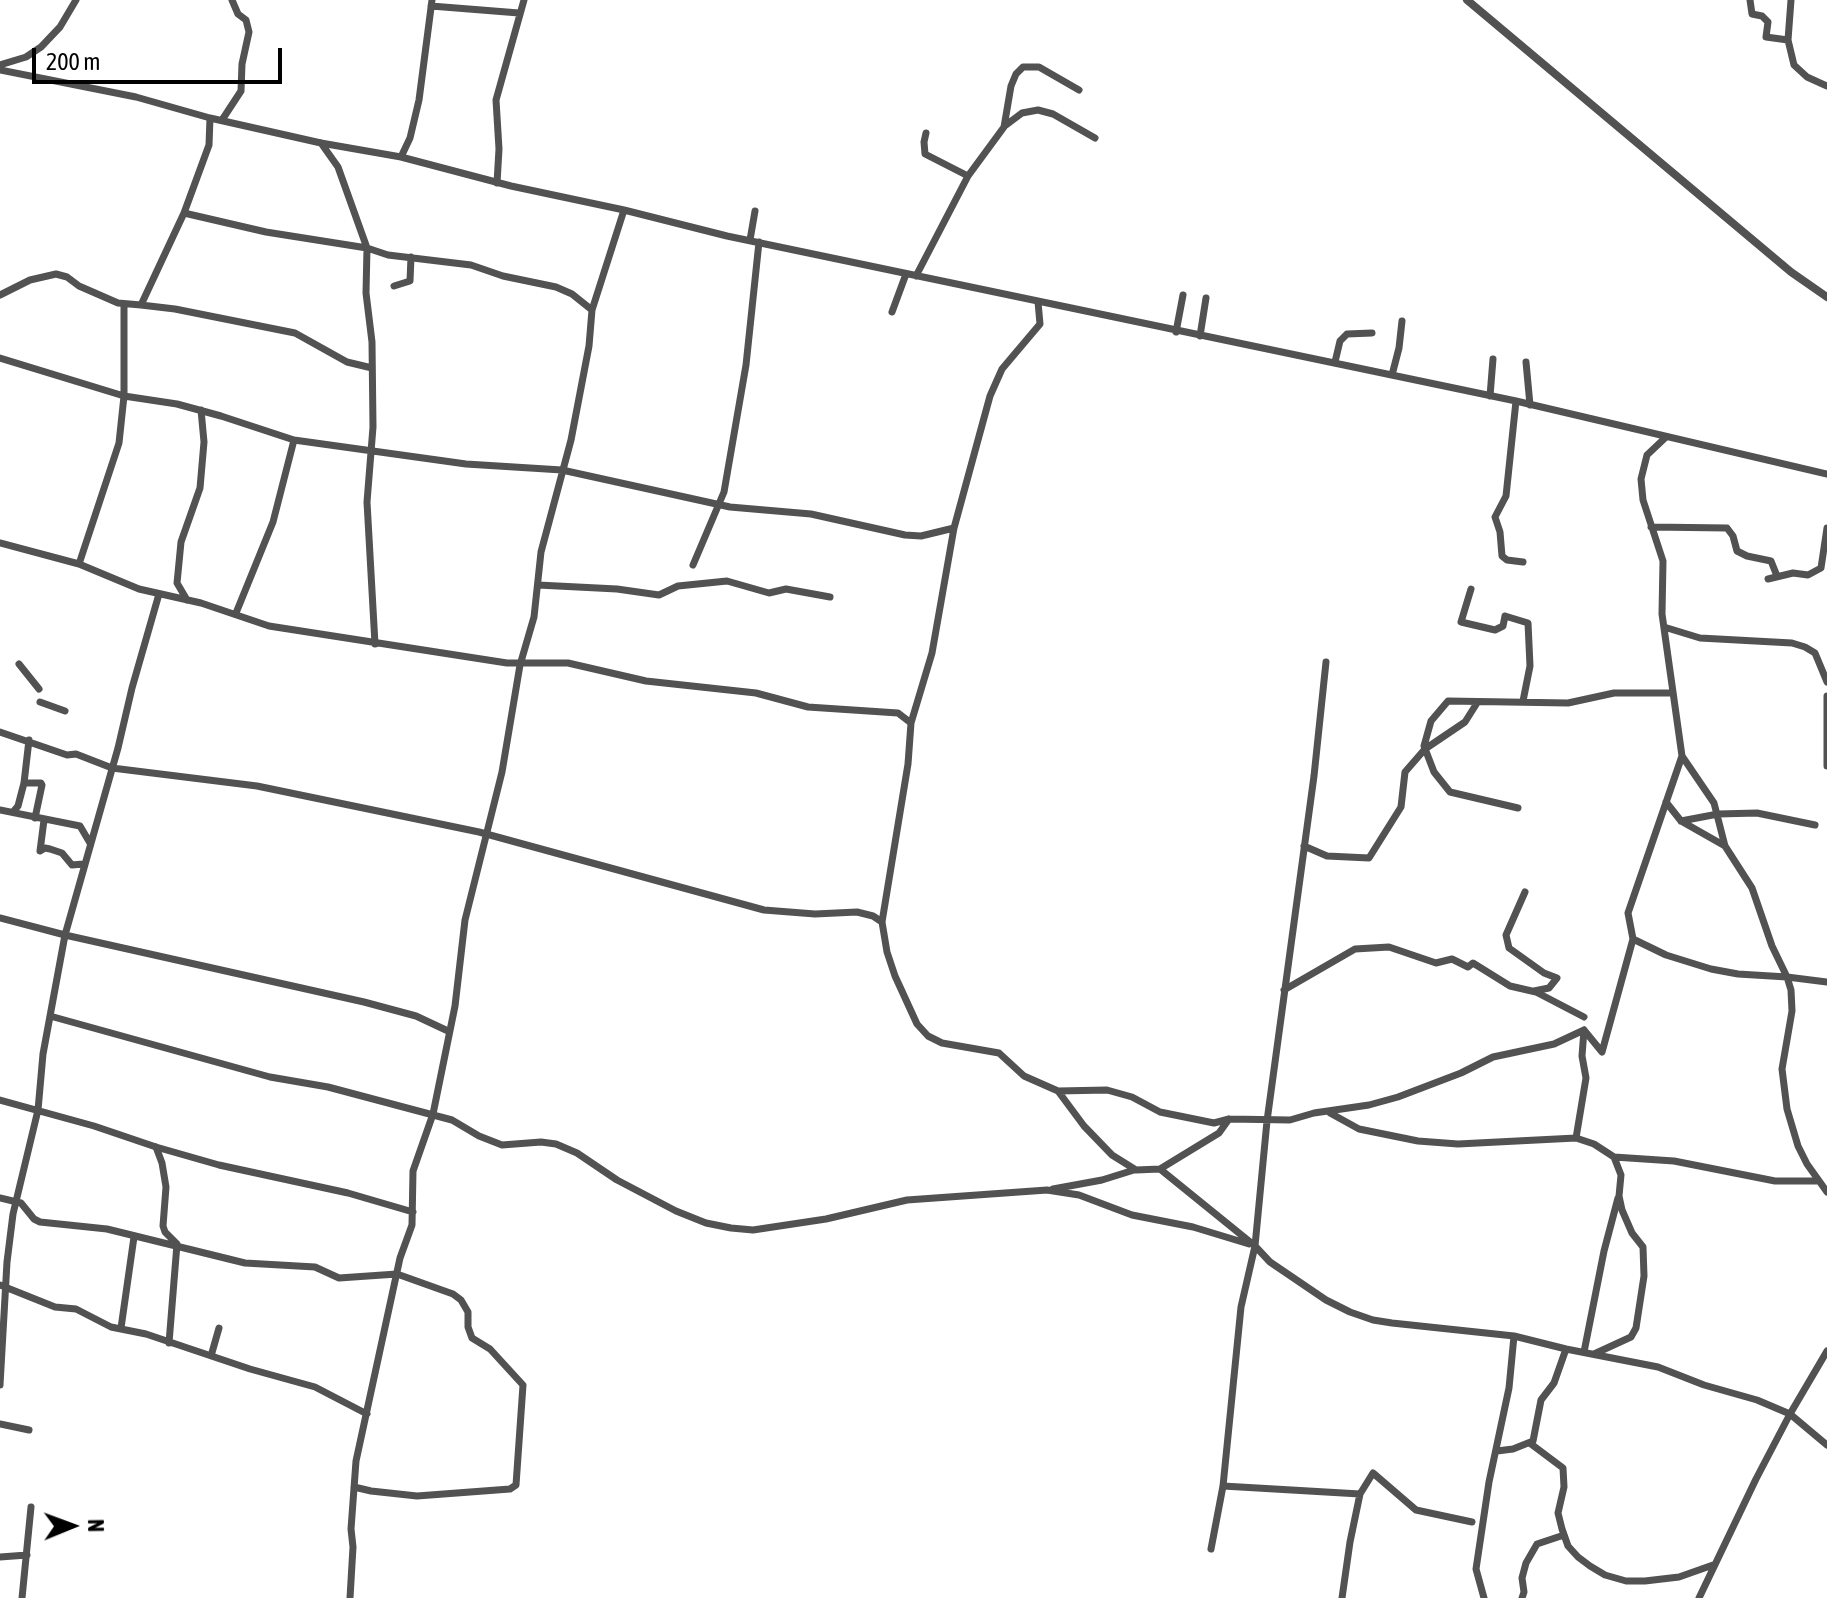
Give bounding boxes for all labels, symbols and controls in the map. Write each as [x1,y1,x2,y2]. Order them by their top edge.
scale bar [36,32,286,82]
text: 200 m [46,48,100,75]
north arrow [32,1486,112,1566]
text: N [83,1519,109,1532]

